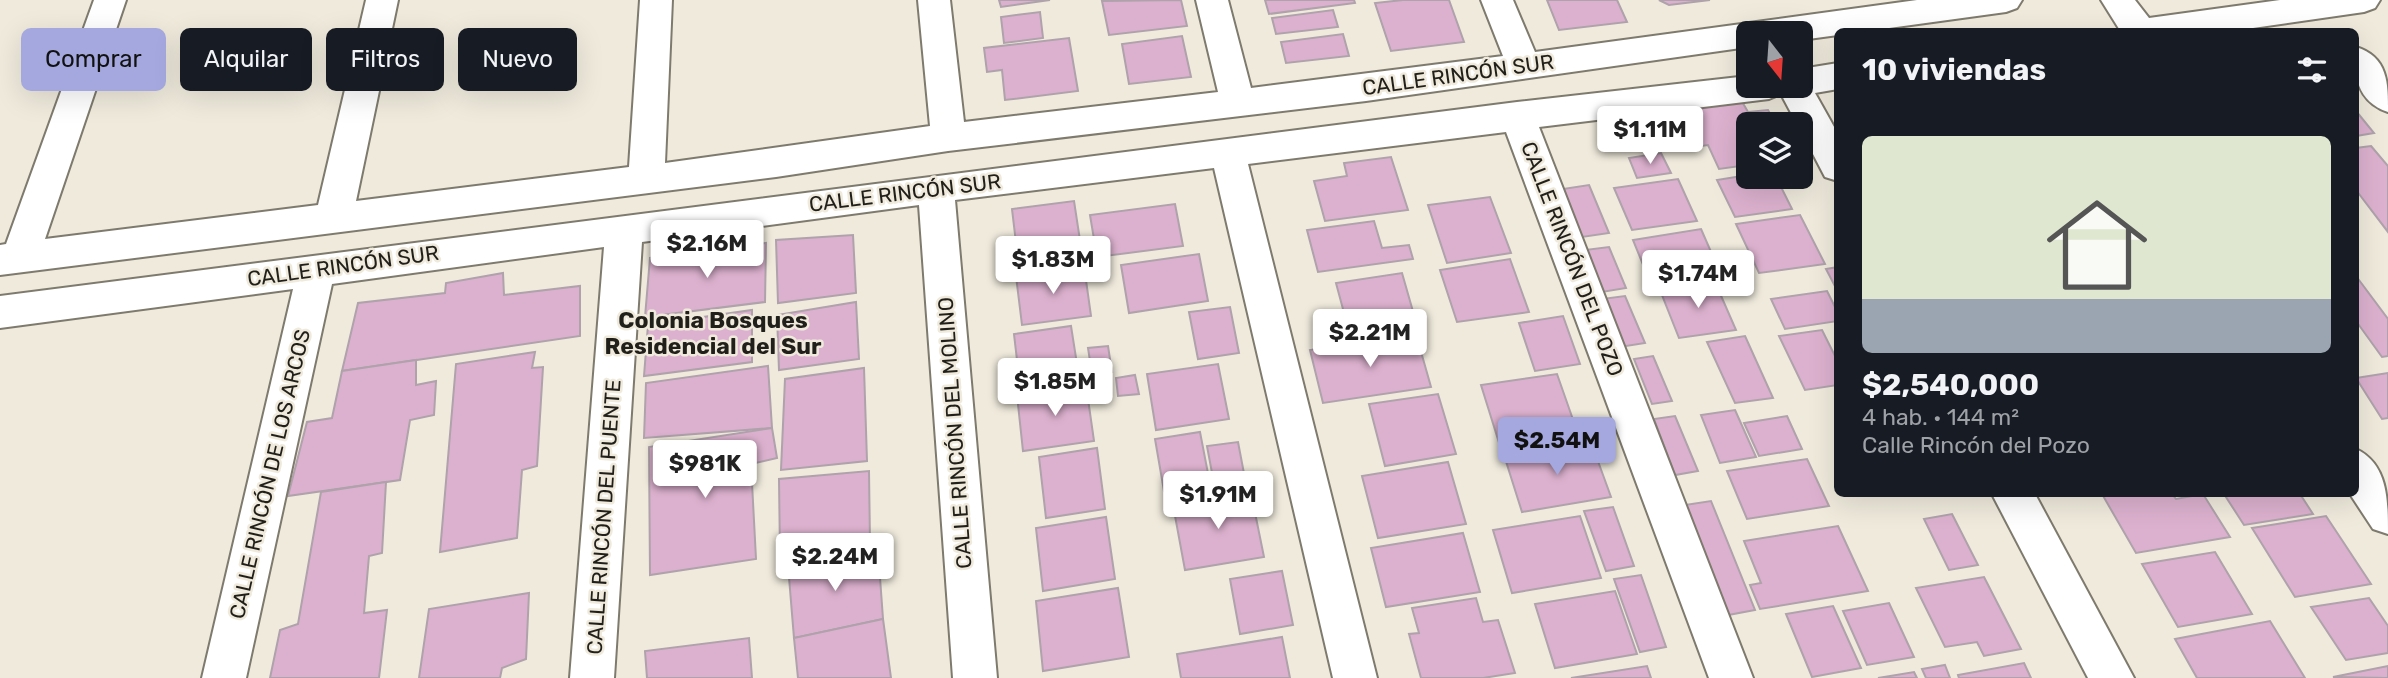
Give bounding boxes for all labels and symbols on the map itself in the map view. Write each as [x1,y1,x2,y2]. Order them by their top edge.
north arrow [1736,21,1813,98]
street label: CALLE RINCÓN SUR [1361,49,1555,100]
pin: $1.11M [1593,106,1707,166]
street label: CALLE RINCÓN DEL POZO [1516,138,1629,380]
street label: CALLE RINCÓN SUR [808,168,1002,217]
pin: $2.16M [650,220,764,280]
pin: $1.83M [996,236,1110,296]
street label: CALLE RINCÓN SUR [246,240,440,291]
pin: $1.74M [1641,250,1755,310]
street label: CALLE RINCÓN DEL MOLINO [933,296,976,570]
district label: Colonia Bosques Residencial del Sur [605,306,822,360]
pin: $2.21M [1313,310,1427,369]
street label: CALLE RINCÓN DE LOS ARCOS [224,327,315,621]
pin: $1.85M [998,358,1112,418]
street label: CALLE RINCÓN DEL PUENTE [581,379,626,655]
pin: $2.54M [1500,418,1614,477]
pin: $981K [656,440,754,500]
pin: $1.91M [1161,472,1275,531]
pin: $2.24M [778,534,892,593]

